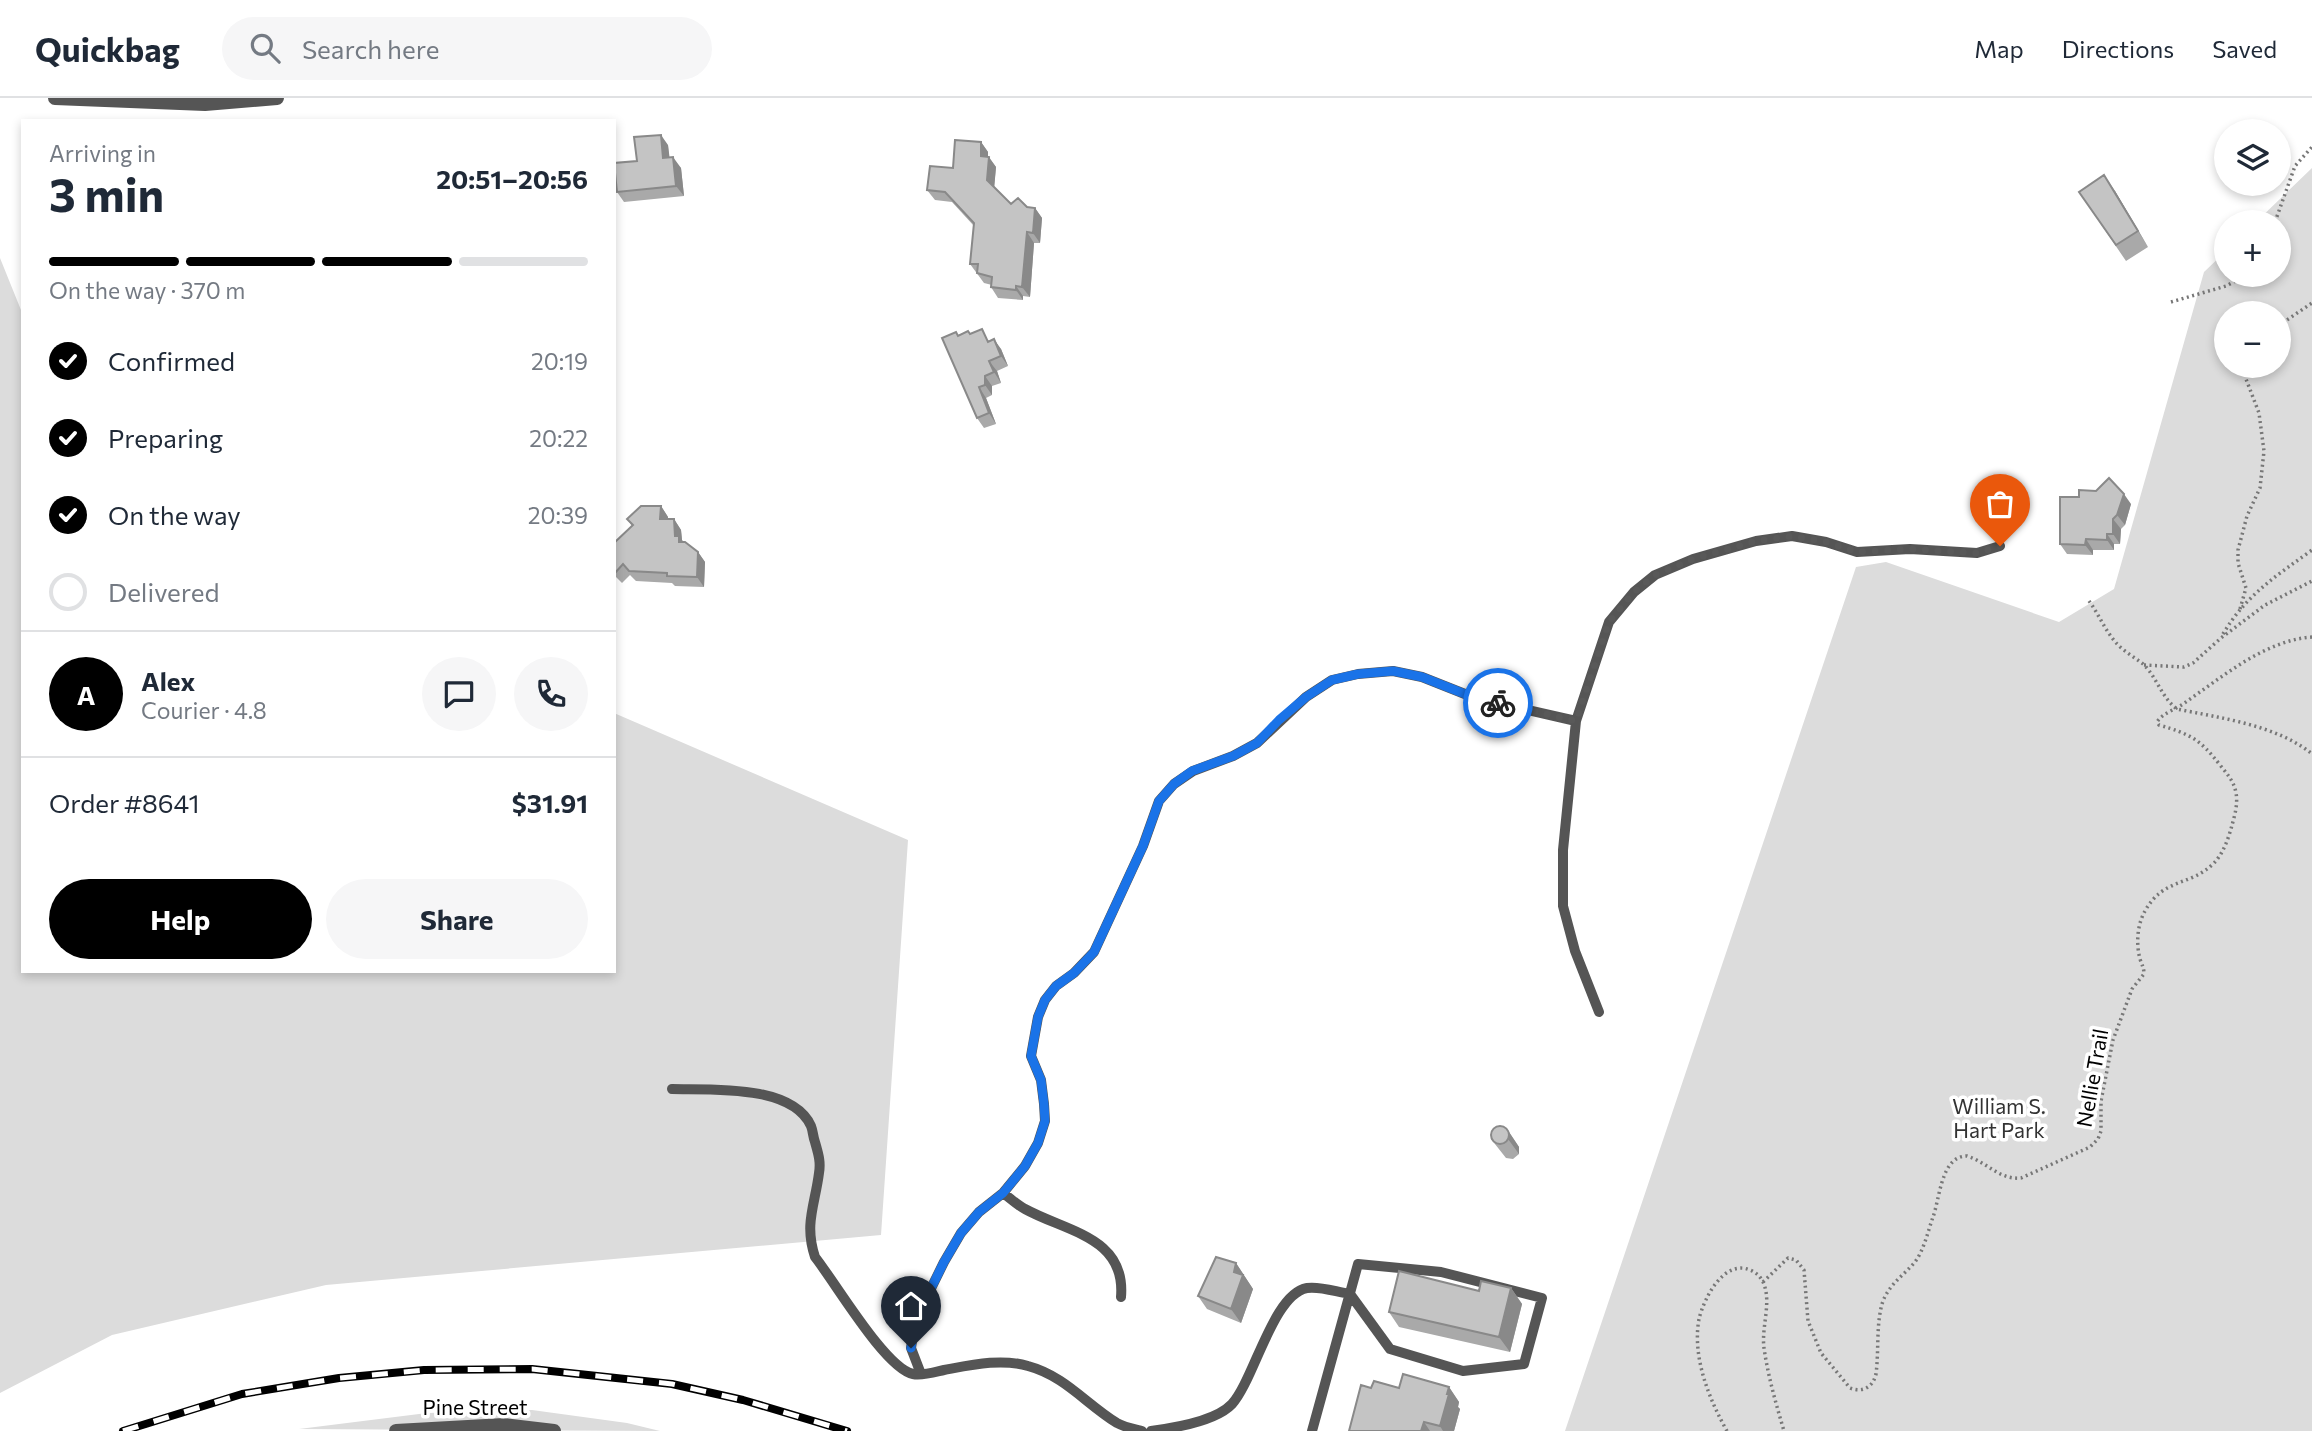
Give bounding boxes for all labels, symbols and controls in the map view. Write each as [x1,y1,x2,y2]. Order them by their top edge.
search box [222,17,712,80]
text: Quickbag [35,28,180,69]
icon: search [246,29,284,67]
text: Search here [302,33,439,64]
text: Map [1974,34,2024,63]
text: Directions [2062,34,2174,63]
text: Saved [2212,34,2277,63]
map controls [2214,119,2291,378]
button: layers [2214,119,2291,196]
text: Arriving in [49,139,156,167]
text: 20:51–20:56 [436,163,588,194]
text: 3 min [49,165,164,221]
button: + [2214,210,2291,287]
text: On the way · 370 m [49,276,245,304]
button: − [2214,301,2291,378]
icon: check [49,342,87,380]
text: Confirmed [108,345,235,376]
text: 20:19 [531,347,588,375]
icon: check [49,419,87,457]
text: Preparing [108,422,223,453]
text: 20:22 [529,424,588,452]
pin [1970,474,2030,546]
icon: bag [1981,485,2019,523]
icon: check [49,496,87,534]
text: On the way [108,499,241,530]
text: 20:39 [528,501,588,529]
text: Delivered [108,576,219,607]
button: chat [422,657,496,731]
button: phone [514,657,588,731]
text: Alex [141,665,195,696]
courier [1463,668,1533,738]
text: A [77,679,95,710]
icon: bike [1479,684,1517,722]
text: Courier · 4.8 [141,696,267,724]
text: Order #8641 [49,787,200,818]
text: $31.91 [512,787,588,818]
button: Help [49,879,312,959]
button: Share [326,879,588,959]
street label: Nellie Trail [2071,1026,2112,1129]
park label: William S. Hart Park [1952,1093,2046,1142]
pin [881,1276,941,1348]
icon: home [892,1287,930,1325]
street label: Pine Street [422,1394,528,1419]

